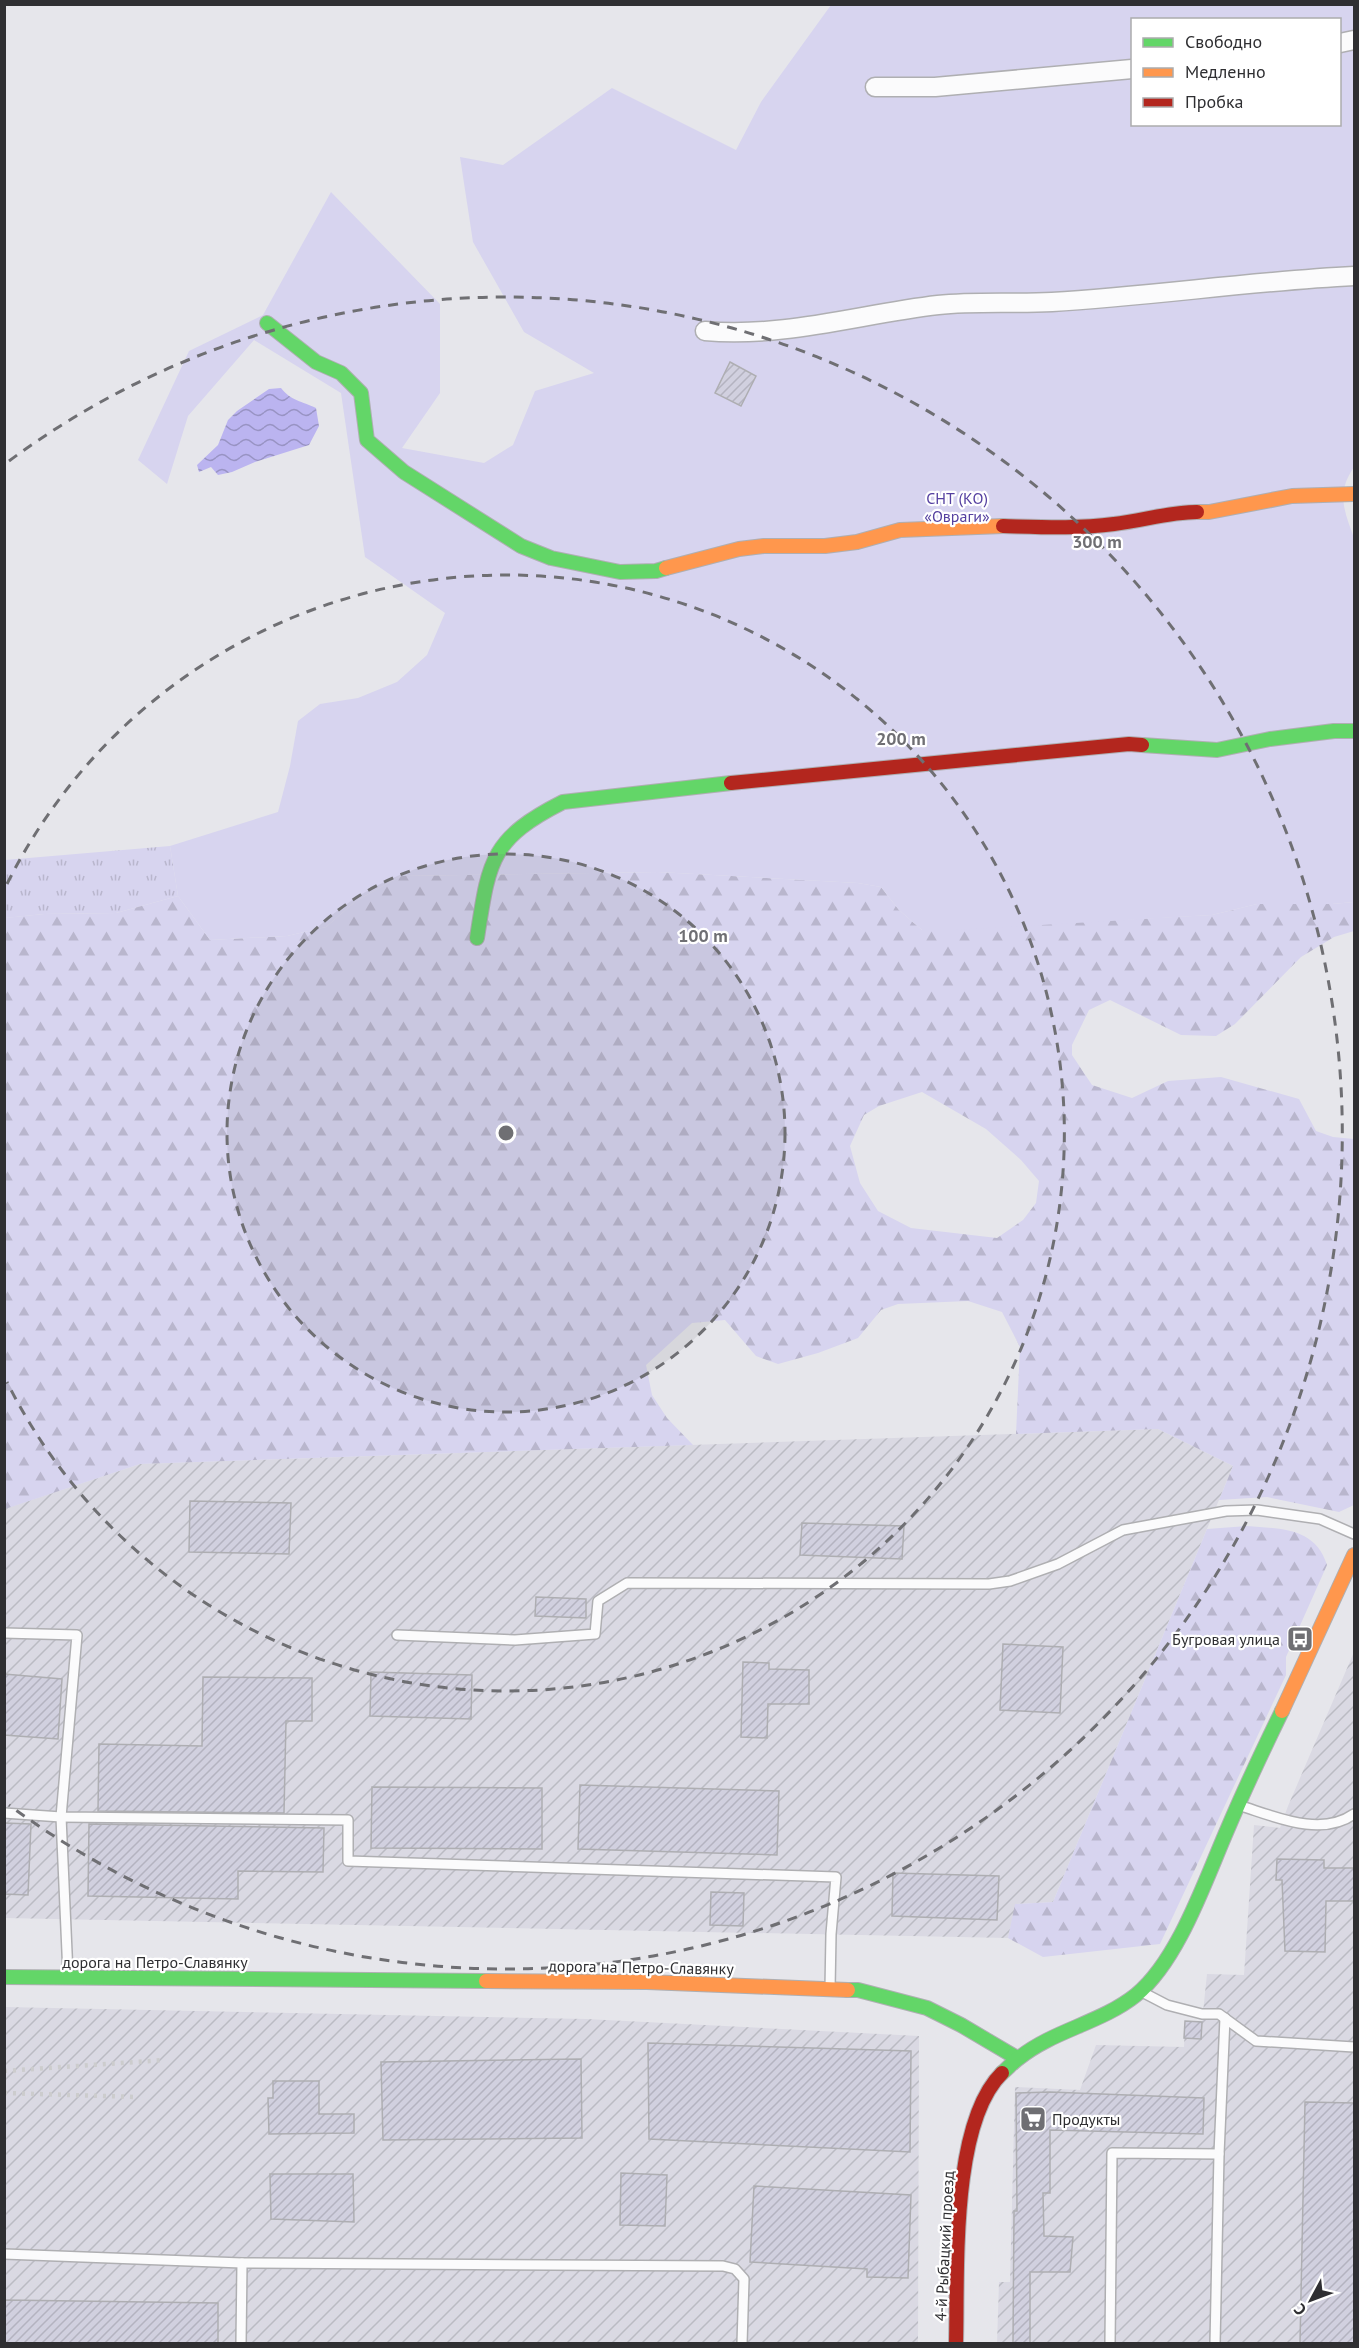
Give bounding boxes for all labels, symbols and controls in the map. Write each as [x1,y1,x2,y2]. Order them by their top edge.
legend [1131,18,1341,126]
text: Свободно [1185,30,1262,53]
text: Медленно [1185,60,1266,83]
text: Пробка [1185,90,1243,113]
park label: СНТ (КО) «Овраги» [924,488,990,526]
text: 300 m [1072,530,1122,553]
text: 200 m [876,727,926,750]
text: 100 m [678,924,728,947]
centre of rings [496,1123,516,1143]
bus stop icon: Бугровая улица [1285,1624,1315,1654]
place label: Бугровая улица [1172,1629,1280,1649]
street label: дорога на Петро-Славянку [62,1952,248,1972]
street label: дорога на Петро-Славянку [548,1955,734,1979]
supermarket icon: Продукты [1018,2104,1048,2134]
place label: Продукты [1052,2109,1120,2129]
street label: 4-й Рыбацкий проезд [930,2170,958,2322]
north arrow [1281,2270,1341,2330]
text: С [1289,2300,1310,2320]

